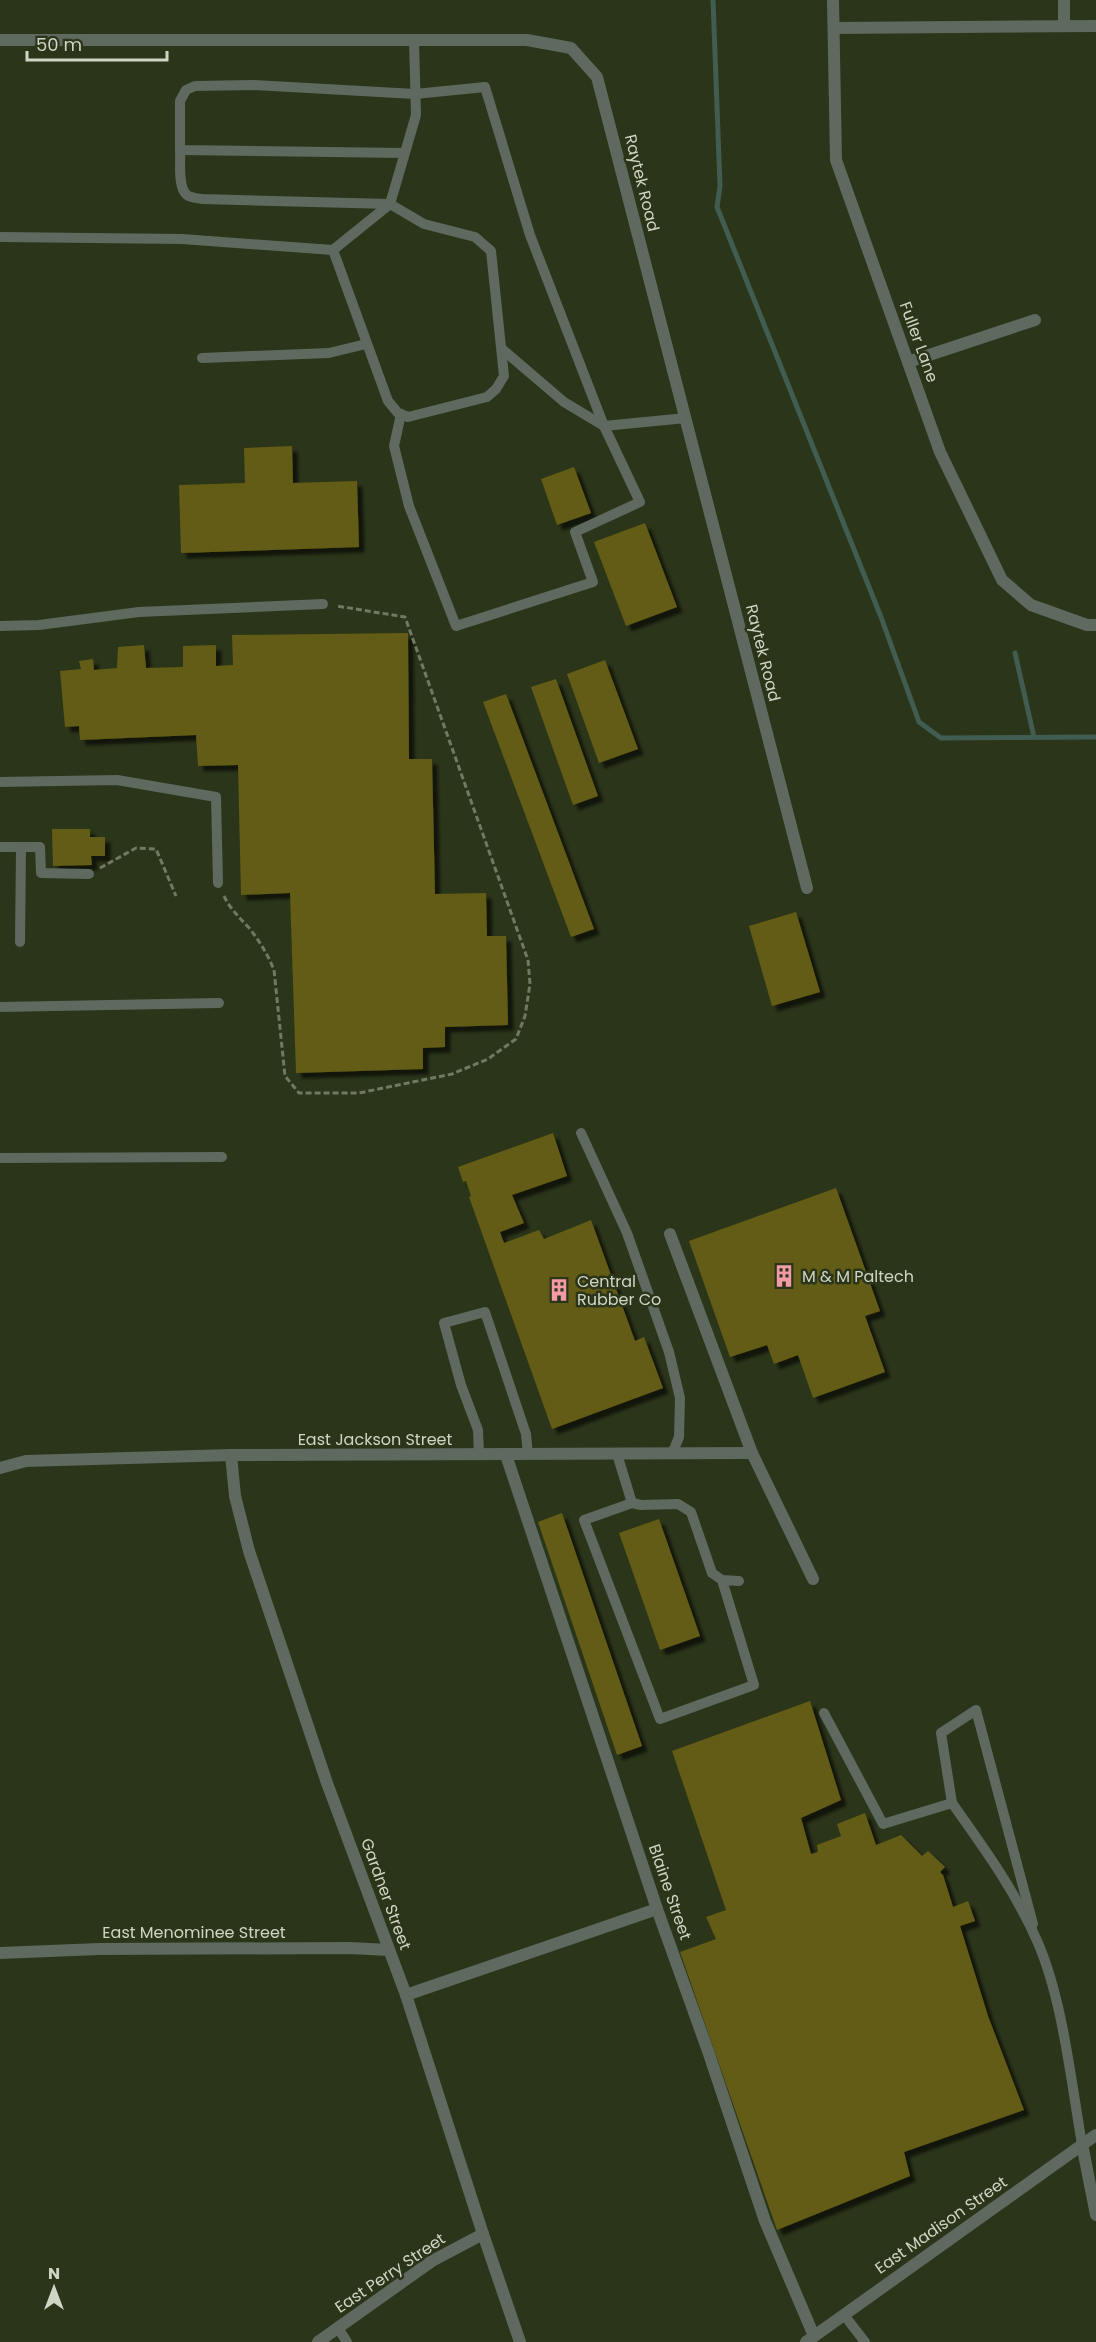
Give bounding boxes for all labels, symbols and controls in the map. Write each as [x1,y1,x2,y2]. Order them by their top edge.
scale bar [27,24,166,62]
text: 50 m [36,32,82,57]
street label: Raytek Road [619,132,665,234]
street label: Fuller Lane [894,298,944,386]
street label: Raytek Road [740,602,786,704]
building icon: M & M Paltech [771,1263,797,1289]
place label: M & M Paltech [802,1265,914,1288]
place label: Central Rubber Co [577,1270,661,1311]
building icon: Central Rubber Co [546,1277,572,1303]
street label: East Jackson Street [298,1428,453,1451]
street label: Gardner Street [355,1835,417,1953]
street label: Blaine Street [643,1841,697,1943]
street label: East Menominee Street [102,1921,286,1944]
street label: East Madison Street [870,2171,1012,2279]
street label: East Perry Street [330,2227,450,2319]
north arrow [24,2258,84,2318]
text: N [48,2262,60,2285]

